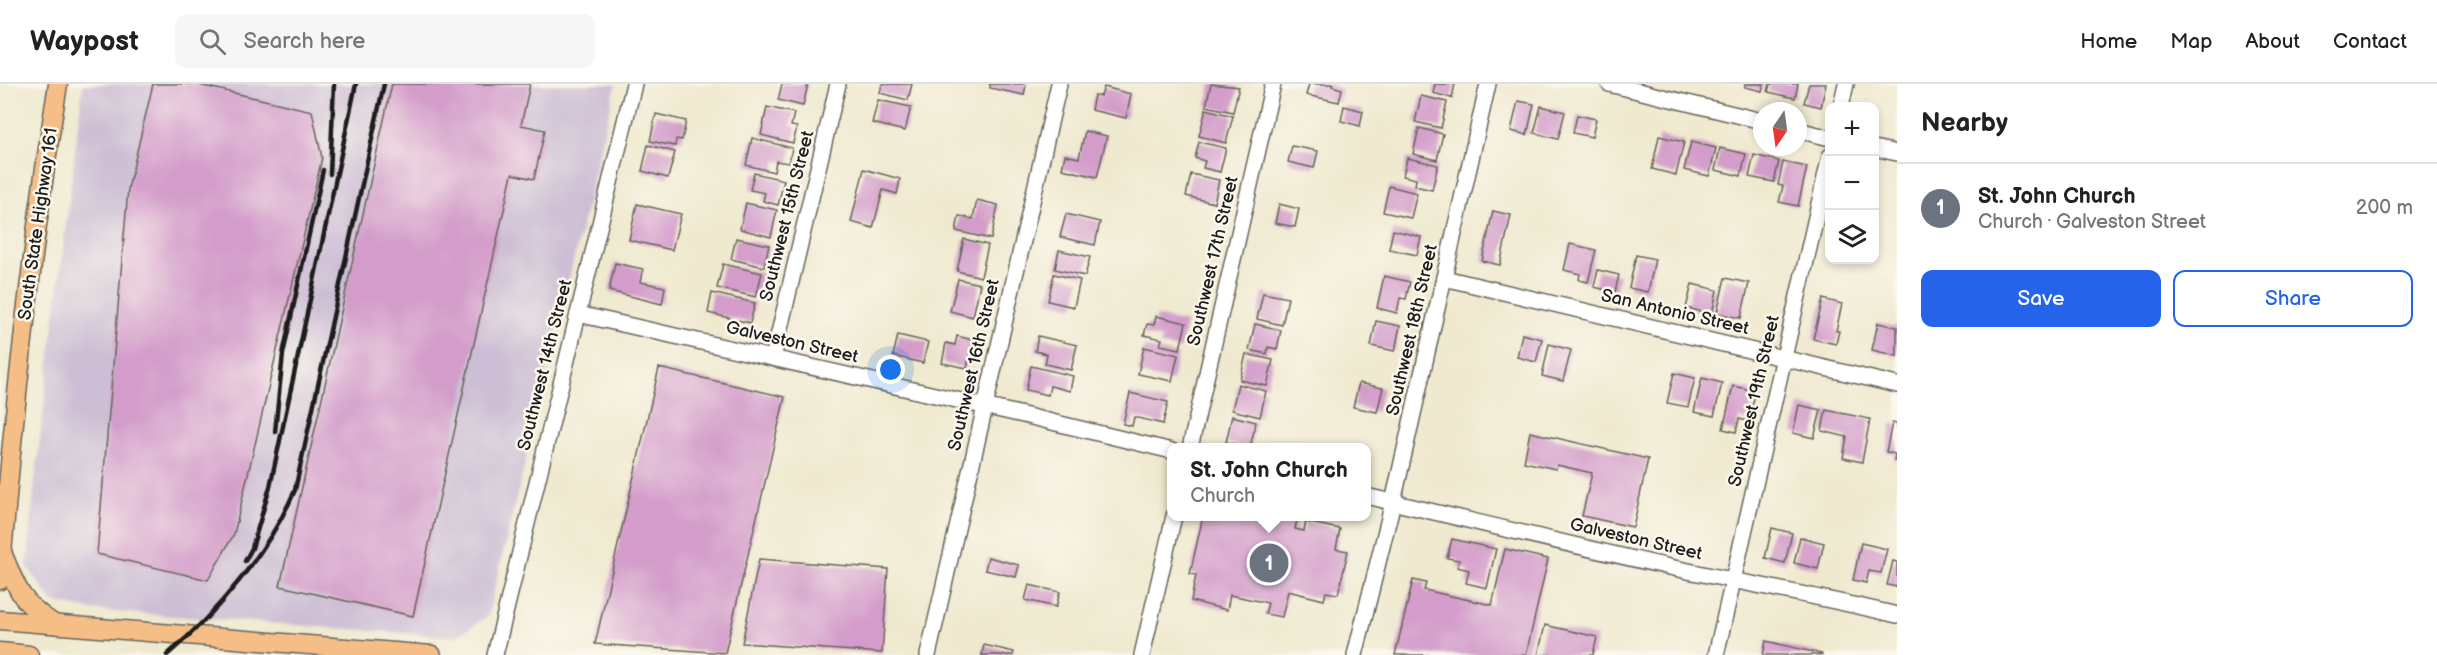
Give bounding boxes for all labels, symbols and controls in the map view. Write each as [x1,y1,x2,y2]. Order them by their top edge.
search box [175,14,595,68]
text: Waypost [30,25,139,58]
icon: search [196,25,229,58]
text: Search here [244,28,365,55]
text: Home [2080,29,2137,54]
text: Map [2170,29,2212,54]
text: About [2245,29,2300,54]
text: Contact [2333,29,2407,54]
north arrow [1753,102,1807,156]
map controls [1825,102,1879,264]
button: + [1825,102,1879,156]
text: Nearby [1921,108,2008,139]
street label: South State Highway 161 [14,126,62,322]
street label: Southwest 15th Street [756,128,818,303]
button: − [1825,156,1879,210]
street label: Southwest 17th Street [1183,174,1243,348]
text: St. John Church [1978,183,2135,210]
text: 1 [1936,196,1945,220]
text: 200 m [2356,196,2413,220]
button: layers [1825,210,1879,264]
text: Church · Galveston Street [1978,210,2206,234]
street label: Southwest 18th Street [1382,242,1442,418]
button: Save [1921,270,2161,327]
button: Share [2173,270,2413,327]
street label: Southwest 14th Street [514,277,577,453]
street label: Southwest 16th Street [944,277,1004,453]
street label: San Antonio Street [1599,285,1751,339]
street label: Southwest 19th Street [1724,313,1784,489]
street label: Galveston Street [724,317,861,368]
your location [876,355,905,384]
popup [1167,443,1371,521]
text: St. John Church [1190,457,1348,484]
text: Church [1190,484,1255,508]
street label: Galveston Street [1568,514,1705,565]
pin: 1 [1250,540,1288,586]

